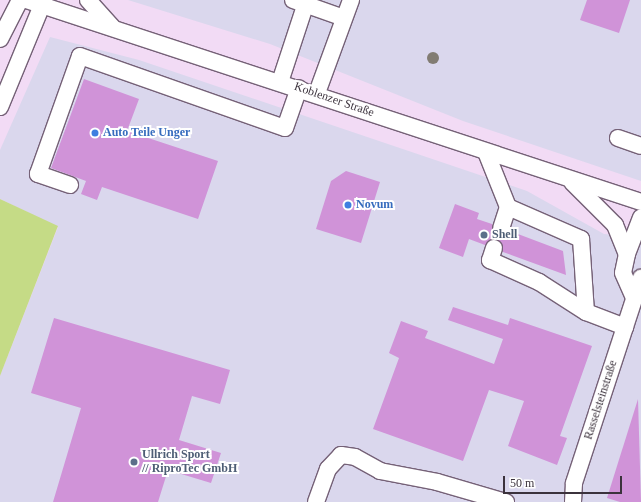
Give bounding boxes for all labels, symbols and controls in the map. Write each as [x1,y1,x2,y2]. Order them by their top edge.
street label: Koblenzer Straße [292,80,376,120]
place label: Auto Teile Unger [103,126,191,140]
marker: Auto Teile Unger [90,128,100,138]
place label: Novum [356,198,393,212]
marker: Novum [343,200,353,210]
place label: Shell [492,228,517,242]
marker: Shell [479,230,489,240]
street label: Rasselsteinstraße [581,358,621,442]
place label: Ullrich Sport // RiproTec GmbH [142,448,237,476]
marker: Ullrich Sport // RiproTec GmbH [129,457,139,467]
scale bar [505,468,624,494]
text: 50 m [510,476,534,490]

